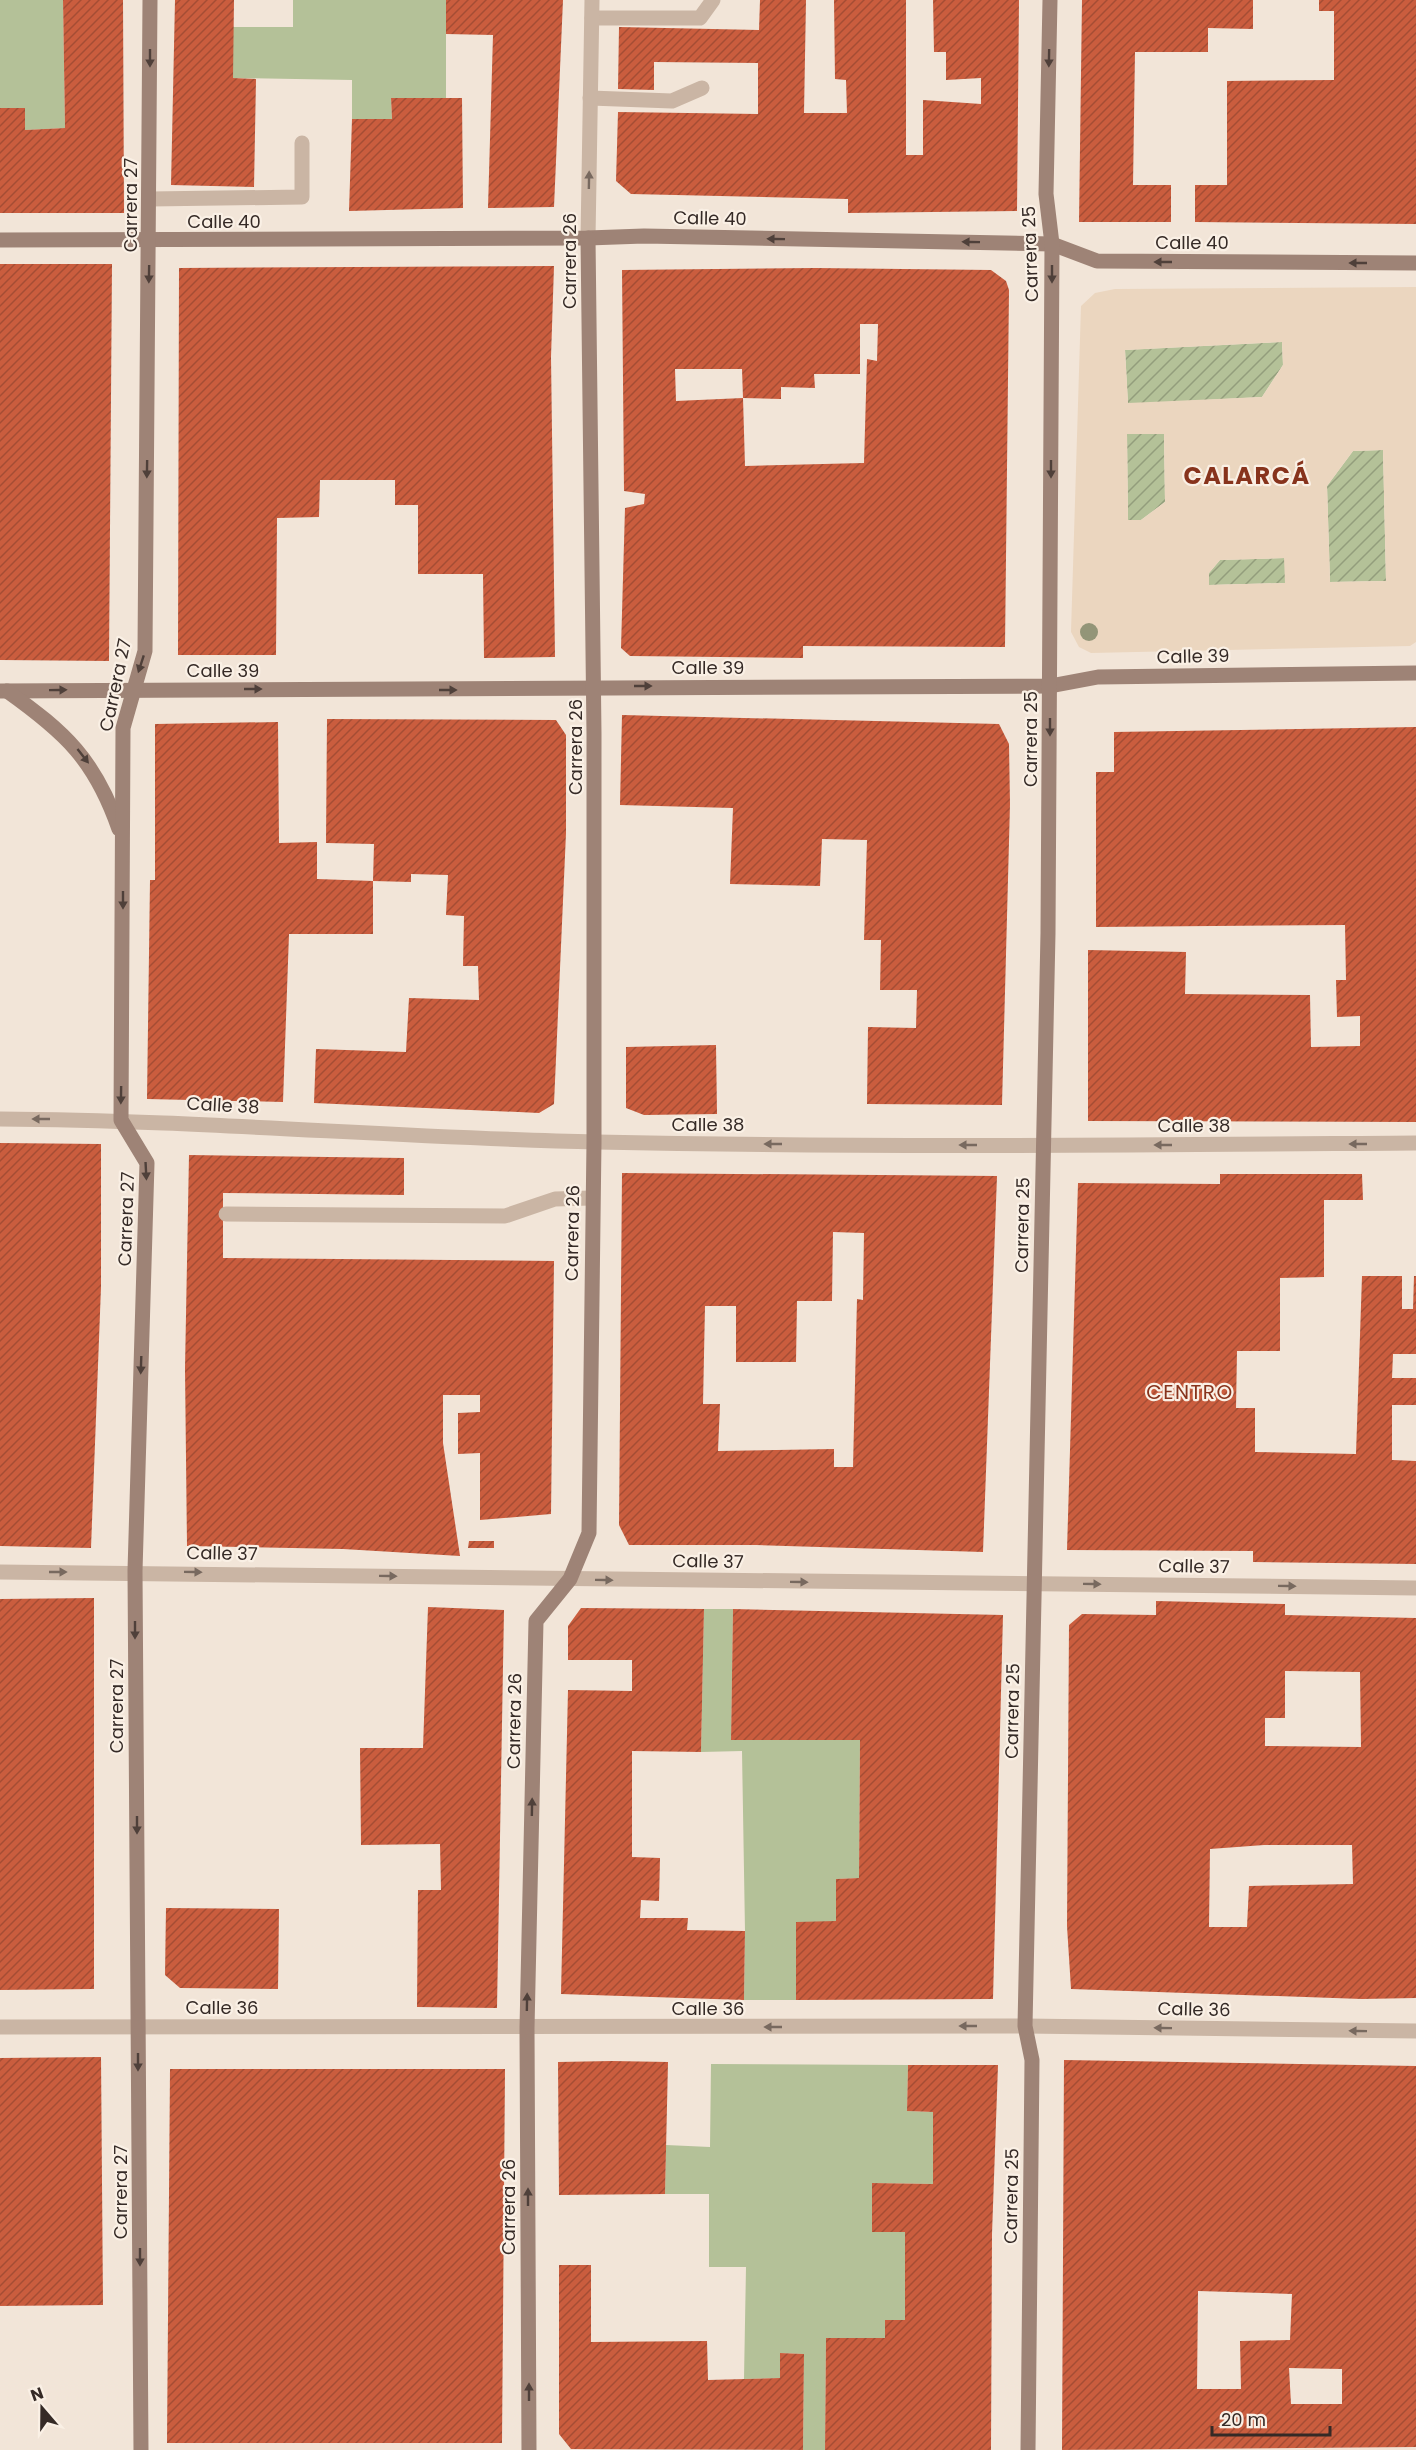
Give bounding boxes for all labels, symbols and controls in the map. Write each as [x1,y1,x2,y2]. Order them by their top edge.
one-way arrow [145,49,155,68]
one-way arrow [1044,49,1053,68]
street label: Carrera 27 [118,158,143,252]
one-way arrow [584,170,594,189]
street label: Calle 40 [673,205,747,231]
street label: Carrera 25 [1016,206,1044,302]
street label: Calle 40 [187,209,261,234]
street label: Carrera 26 [557,213,582,309]
street label: Calle 40 [1155,230,1229,255]
one-way arrow [766,234,785,243]
one-way arrow [961,238,980,247]
one-way arrow [1153,257,1172,267]
one-way arrow [1348,258,1367,268]
one-way arrow [144,265,154,284]
one-way arrow [1047,265,1057,284]
district label: CALARCÁ [1183,459,1311,492]
one-way arrow [142,460,152,479]
one-way arrow [1046,460,1056,479]
street label: Carrera 27 [93,636,137,734]
street label: Calle 39 [1156,643,1230,669]
one-way arrow [136,655,145,673]
street label: Calle 39 [672,655,744,680]
street label: Calle 39 [187,658,259,683]
one-way arrow [634,681,653,691]
one-way arrow [244,684,263,694]
one-way arrow [49,685,68,695]
one-way arrow [439,685,458,695]
street label: Carrera 25 [1018,691,1043,787]
street label: Carrera 26 [563,699,588,795]
one-way arrow [1045,718,1055,737]
one-way arrow [76,748,89,764]
one-way arrow [118,890,128,909]
one-way arrow [116,1085,126,1104]
street label: Calle 38 [186,1091,260,1119]
street label: Calle 38 [672,1112,744,1137]
street label: Calle 38 [1158,1113,1230,1138]
one-way arrow [32,1115,51,1124]
one-way arrow [763,1139,782,1149]
one-way arrow [1348,1139,1367,1149]
one-way arrow [958,1140,977,1150]
one-way arrow [1153,1140,1172,1150]
one-way arrow [142,1161,151,1180]
street label: Carrera 27 [112,1171,140,1267]
street label: Carrera 25 [1009,1177,1035,1273]
street label: Carrera 26 [559,1185,585,1281]
one-way arrow [137,1356,146,1375]
district label: CENTRO [1146,1378,1234,1406]
street label: Calle 37 [186,1540,258,1566]
street label: Calle 37 [672,1548,744,1574]
street label: Calle 37 [1158,1553,1230,1579]
one-way arrow [49,1567,68,1577]
one-way arrow [184,1568,203,1577]
one-way arrow [379,1571,398,1581]
one-way arrow [595,1575,614,1585]
one-way arrow [790,1577,809,1587]
one-way arrow [1082,1580,1101,1589]
one-way arrow [1277,1581,1296,1591]
one-way arrow [130,1620,140,1639]
street label: Carrera 27 [104,1659,129,1753]
street label: Carrera 25 [999,1663,1025,1759]
street label: Carrera 26 [501,1673,527,1769]
one-way arrow [527,1797,536,1816]
one-way arrow [132,1815,142,1834]
one-way arrow [522,1992,532,2011]
street label: Calle 36 [186,1995,258,2020]
street label: Calle 36 [672,1996,744,2021]
street label: Calle 36 [1157,1996,1231,2022]
one-way arrow [958,2021,977,2031]
one-way arrow [763,2022,782,2032]
one-way arrow [1153,2023,1172,2033]
one-way arrow [1348,2026,1367,2035]
one-way arrow [134,2052,143,2071]
street label: Carrera 27 [108,2145,133,2239]
street label: Carrera 25 [998,2148,1024,2244]
street label: Carrera 26 [496,2159,521,2255]
one-way arrow [523,2187,533,2206]
one-way arrow [135,2247,145,2266]
north arrow [12,2378,72,2438]
text: N [27,2382,47,2407]
one-way arrow [524,2382,534,2401]
scale bar [1212,2399,1330,2437]
text: 20 m [1221,2407,1266,2432]

